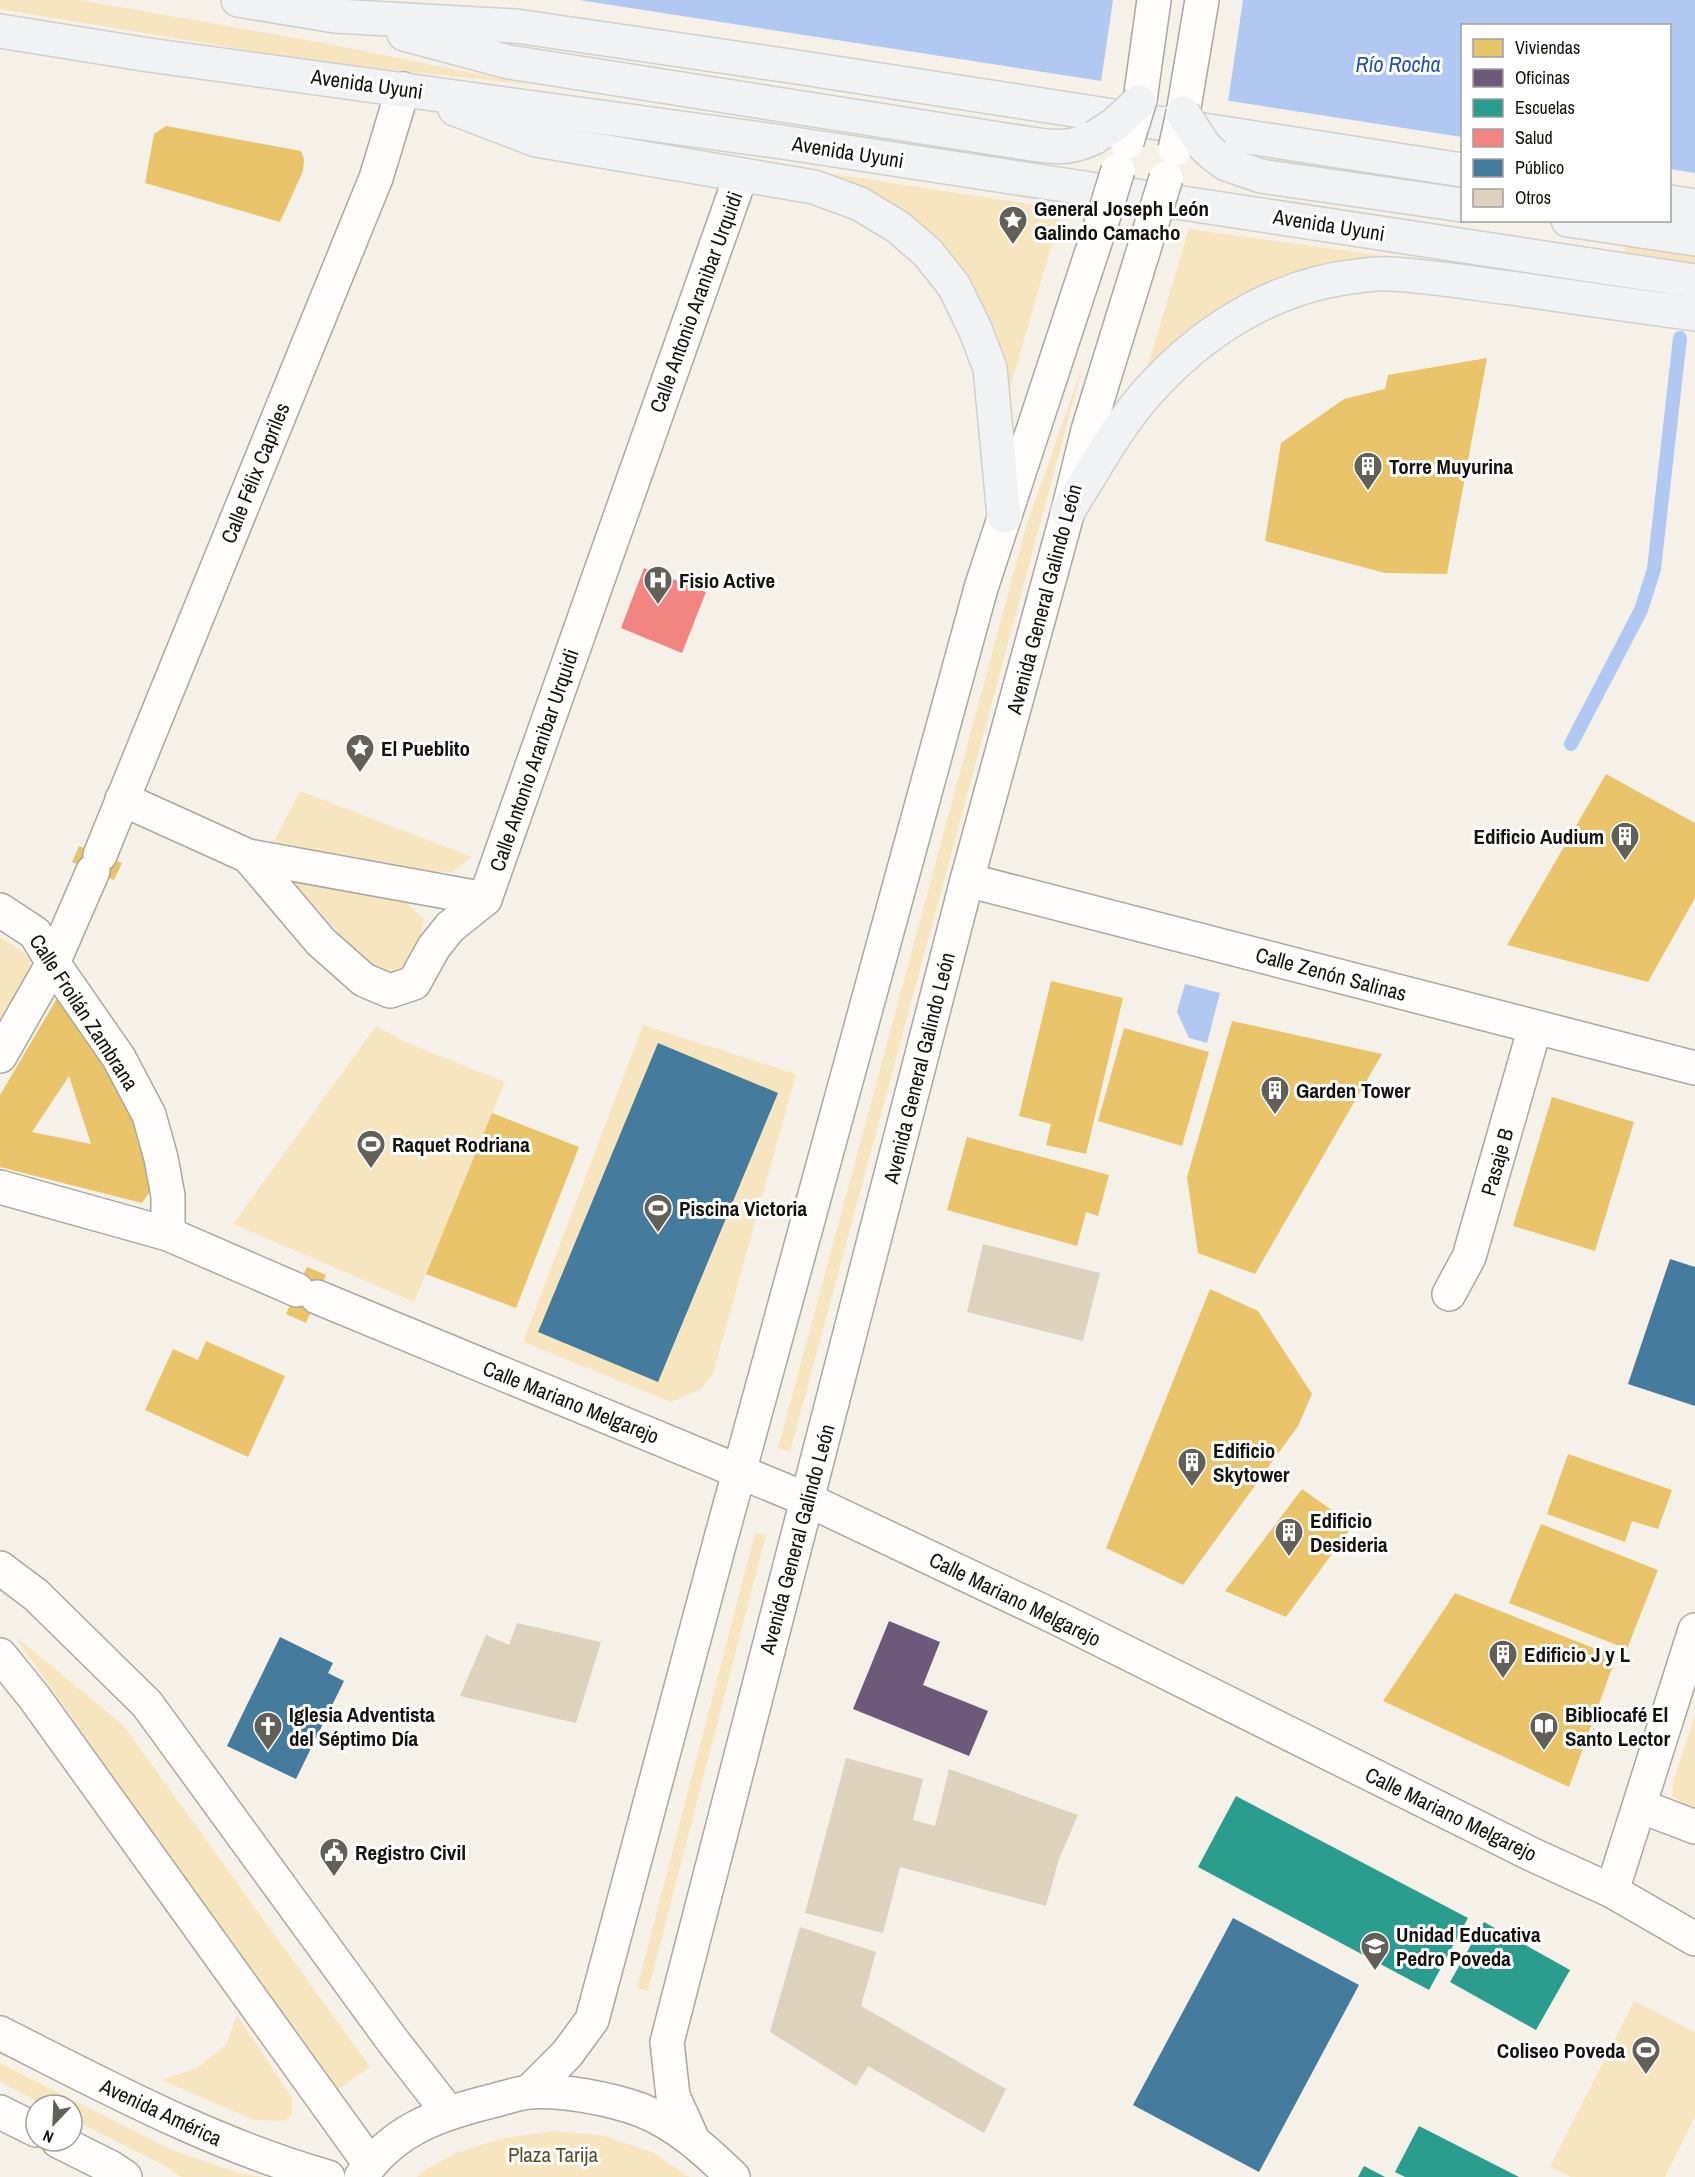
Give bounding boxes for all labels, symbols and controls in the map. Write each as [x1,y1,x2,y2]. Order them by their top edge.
legend [1461,24,1671,222]
text: Viviendas [1515,35,1580,60]
water label: Río Rocha [1355,49,1441,79]
street label: Avenida Uyuni [308,62,425,106]
text: Oficinas [1515,65,1570,90]
text: Escuelas [1515,95,1575,120]
text: Salud [1515,125,1553,150]
street label: Avenida Uyuni [789,129,906,175]
text: Público [1515,155,1564,180]
text: Otros [1515,185,1551,210]
street label: Calle Antonio Aranibar Urquidi [642,187,750,417]
place label: General Joseph León Galindo Camacho [1034,194,1209,247]
street label: Avenida Uyuni [1270,202,1387,248]
place icon: General Joseph León Galindo Camacho [997,204,1029,246]
street label: Calle Félix Capriles [214,398,296,548]
building icon: Torre Muyurina [1352,450,1384,492]
place label: Torre Muyurina [1389,452,1514,481]
street label: Avenida General Galindo León [999,481,1089,718]
hospital icon: Fisio Active [642,564,674,606]
place label: Fisio Active [679,566,775,595]
street label: Calle Antonio Aranibar Urquidi [482,645,586,875]
place icon: El Pueblito [344,732,376,774]
place label: El Pueblito [381,734,470,763]
building icon: Edificio Audium [1609,820,1641,862]
place label: Edificio Audium [1474,822,1604,851]
street label: Calle Froilán Zambrana [23,928,146,1096]
street label: Calle Zenón Salinas [1252,940,1410,1008]
street label: Avenida General Galindo León [876,949,962,1188]
building icon: Garden Tower [1259,1074,1291,1116]
place label: Garden Tower [1296,1076,1411,1105]
street label: Pasaje B [1474,1125,1520,1199]
sports icon: Raquet Rodriana [355,1128,387,1170]
place label: Raquet Rodriana [392,1130,530,1159]
sports icon: Piscina Victoria [642,1192,674,1234]
place label: Piscina Victoria [679,1194,807,1223]
street label: Calle Mariano Melgarejo [479,1353,663,1451]
street label: Avenida General Galindo León [752,1421,842,1658]
place label: Edificio Skytower [1213,1436,1290,1489]
building icon: Edificio Skytower [1176,1446,1208,1488]
place label: Edificio Desideria [1310,1506,1388,1559]
building icon: Edificio Desideria [1273,1516,1305,1558]
street label: Calle Mariano Melgarejo [924,1545,1106,1653]
building icon: Edificio J y L [1487,1638,1519,1680]
place label: Edificio J y L [1524,1640,1631,1669]
place label: Iglesia Adventista del Séptimo Día [289,1700,435,1753]
place label: Bibliocafé El Santo Lector [1565,1700,1671,1753]
church icon: Iglesia Adventista del Séptimo Día [252,1710,284,1752]
library icon: Bibliocafé El Santo Lector [1528,1710,1560,1752]
street label: Calle Mariano Melgarejo [1360,1760,1542,1868]
public building icon: Registro Civil [318,1836,350,1878]
place label: Registro Civil [355,1838,466,1867]
place label: Unidad Educativa Pedro Poveda [1396,1920,1541,1973]
school or university icon: Unidad Educativa Pedro Poveda [1359,1930,1391,1972]
sports icon: Coliseo Poveda [1630,2034,1662,2076]
place label: Coliseo Poveda [1497,2036,1625,2065]
street label: Avenida América [95,2071,227,2153]
north arrow [24,2093,84,2153]
text: N [39,2125,57,2149]
park label: Plaza Tarija [508,2140,598,2169]

